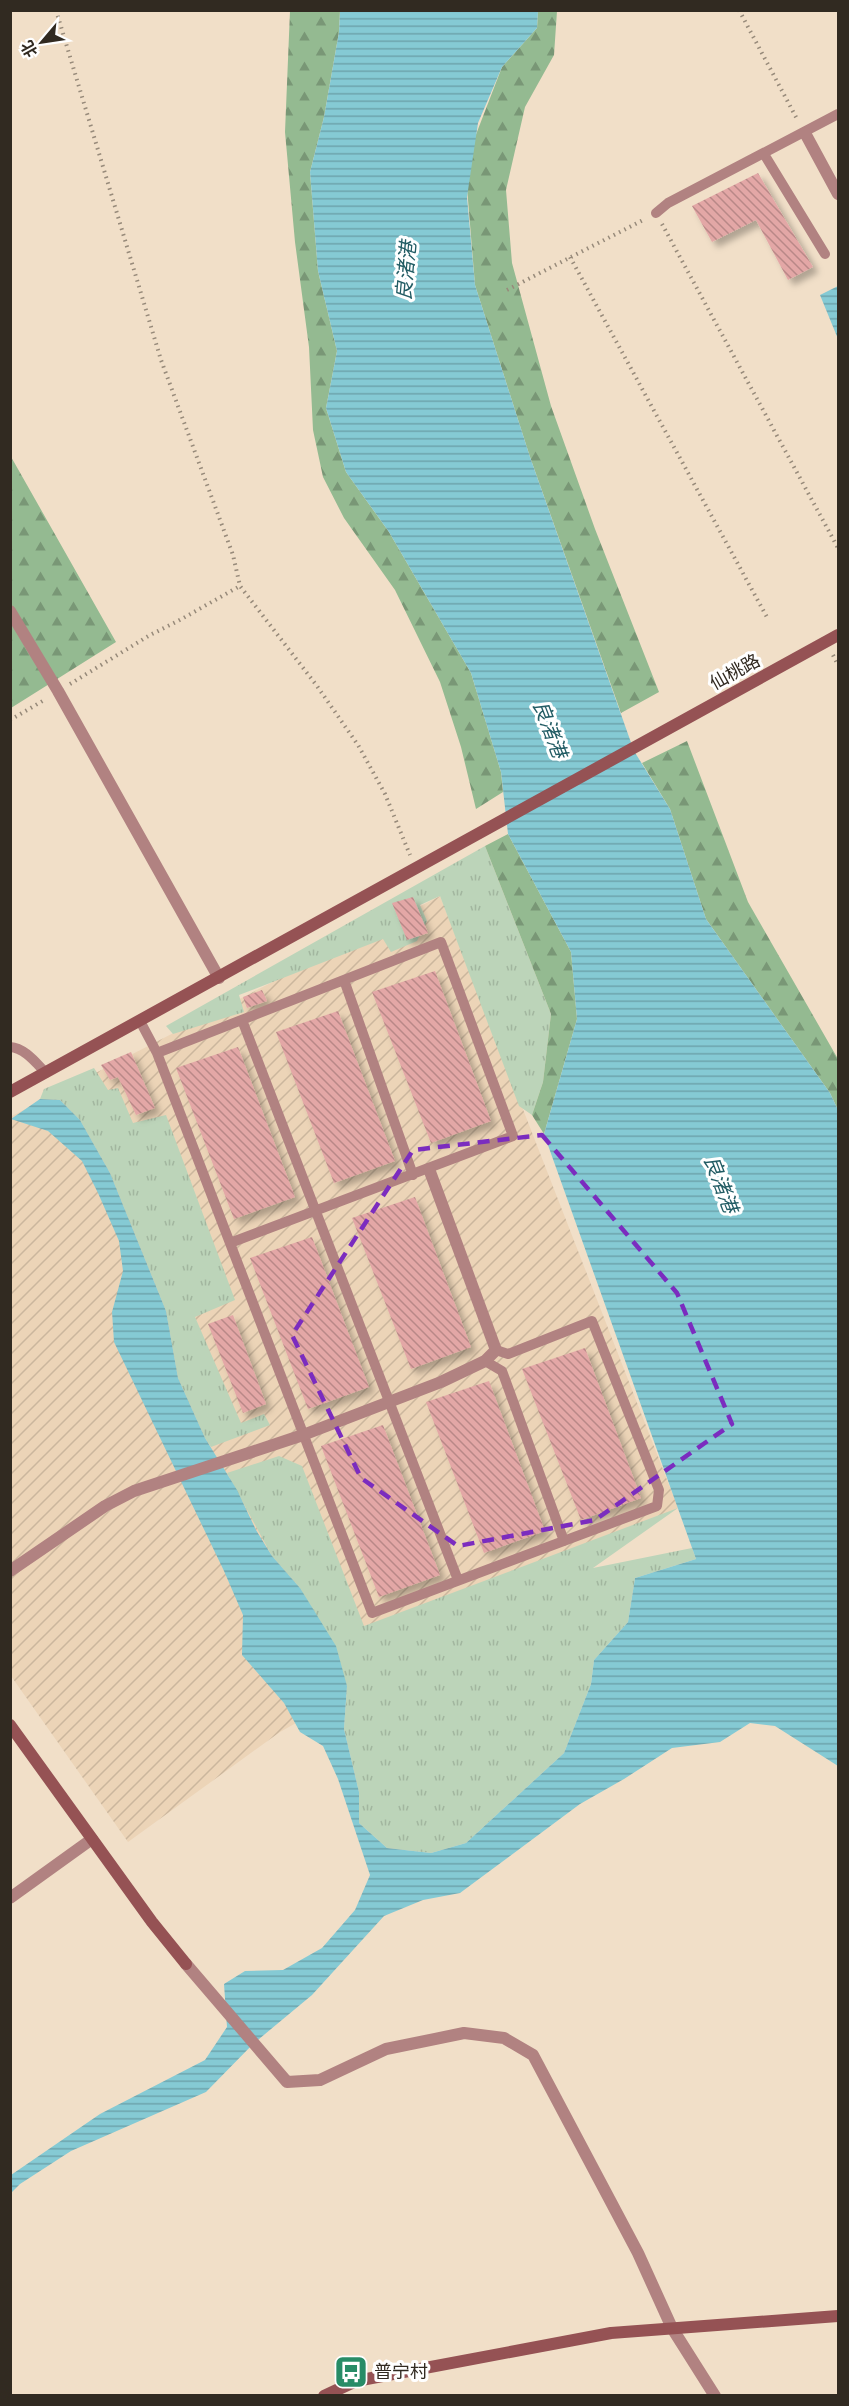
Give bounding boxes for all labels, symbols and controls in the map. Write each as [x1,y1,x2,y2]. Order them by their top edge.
north arrow [12,12,72,72]
text: 北 [18,36,43,60]
water label: 良渚港 [392,237,424,302]
street label: 仙桃路 [707,650,765,696]
water label: 良渚港 [525,697,572,765]
water label: 良渚港 [696,1152,743,1220]
bus stop icon: 普宁村 [333,2354,369,2390]
place label: 普宁村 [374,2362,428,2385]

